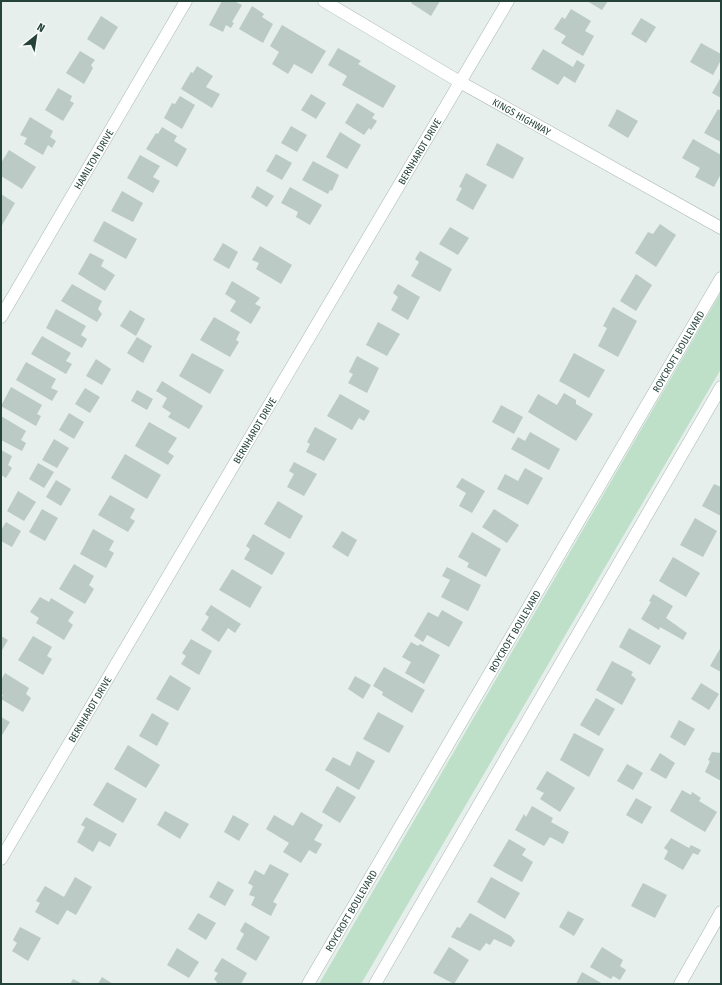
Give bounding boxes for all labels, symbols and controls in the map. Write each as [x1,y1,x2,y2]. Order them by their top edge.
north arrow [16,16,56,56]
text: N [35,20,47,35]
street label: KINGS HIGHWAY [490,96,552,138]
street label: BERNHARDT DRIVE [396,116,444,187]
street label: HAMILTON DRIVE [72,127,117,192]
street label: ROYCROFT BOULEVARD [650,309,708,395]
street label: BERNHARDT DRIVE [231,395,280,466]
street label: ROYCROFT BOULEVARD [487,588,544,674]
street label: BERNHARDT DRIVE [66,674,115,745]
street label: ROYCROFT BOULEVARD [323,868,380,954]

